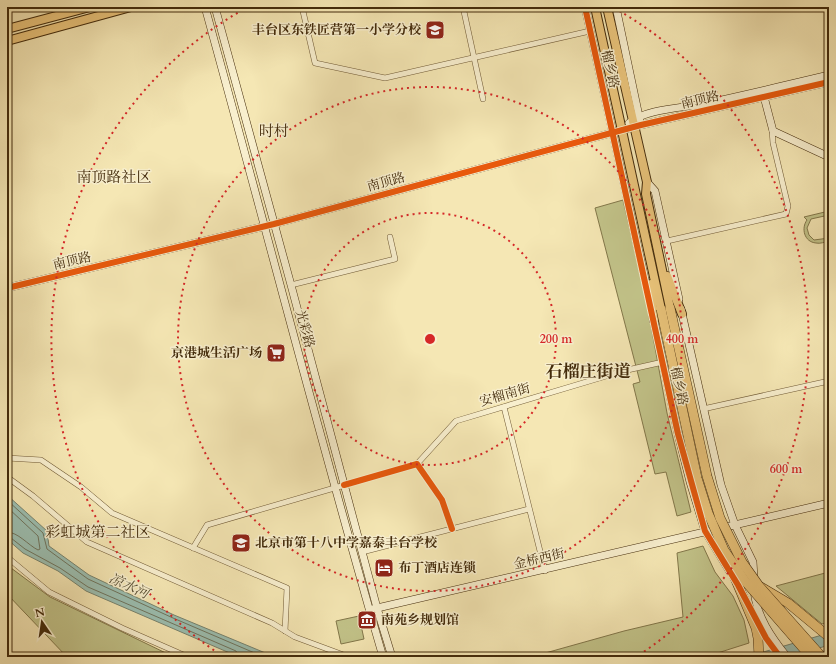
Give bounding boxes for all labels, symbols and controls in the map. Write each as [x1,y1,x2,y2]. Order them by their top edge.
school or university icon: 丰台区东铁匠营第一小学分校 [424,19,446,41]
place label: 丰台区东铁匠营第一小学分校 [252,21,421,39]
street label: 榴乡路 [597,48,623,90]
street label: 南顶路 [679,87,721,113]
district label: 时村 [259,121,289,141]
district label: 南顶路社区 [76,167,152,187]
street label: 南顶路 [365,168,407,196]
street label: 南顶路 [51,248,93,274]
street label: 光彩路 [291,308,319,350]
text: 200 m [540,331,573,347]
text: 400 m [666,331,699,347]
centre of rings [423,332,437,346]
supermarket icon: 京港城生活广场 [265,342,287,364]
place label: 京港城生活广场 [171,344,262,362]
district label: 石榴庄街道 [546,360,631,383]
street label: 榴乡路 [666,365,692,407]
street label: 安榴南街 [478,379,532,411]
text: 600 m [770,461,803,477]
district label: 彩虹城第二社区 [45,522,151,542]
school or university icon: 北京市第十八中学嘉泰丰台学校 [230,532,252,554]
place label: 北京市第十八中学嘉泰丰台学校 [255,534,437,552]
street label: 金桥西街 [512,544,566,574]
hotel icon: 布丁酒店连锁 [373,557,395,579]
place label: 布丁酒店连锁 [398,559,476,577]
water label: 凉水河 [106,569,155,604]
north arrow [22,602,62,642]
text: N [34,604,47,621]
museum icon: 南苑乡规划馆 [356,609,378,631]
place label: 南苑乡规划馆 [381,611,459,629]

